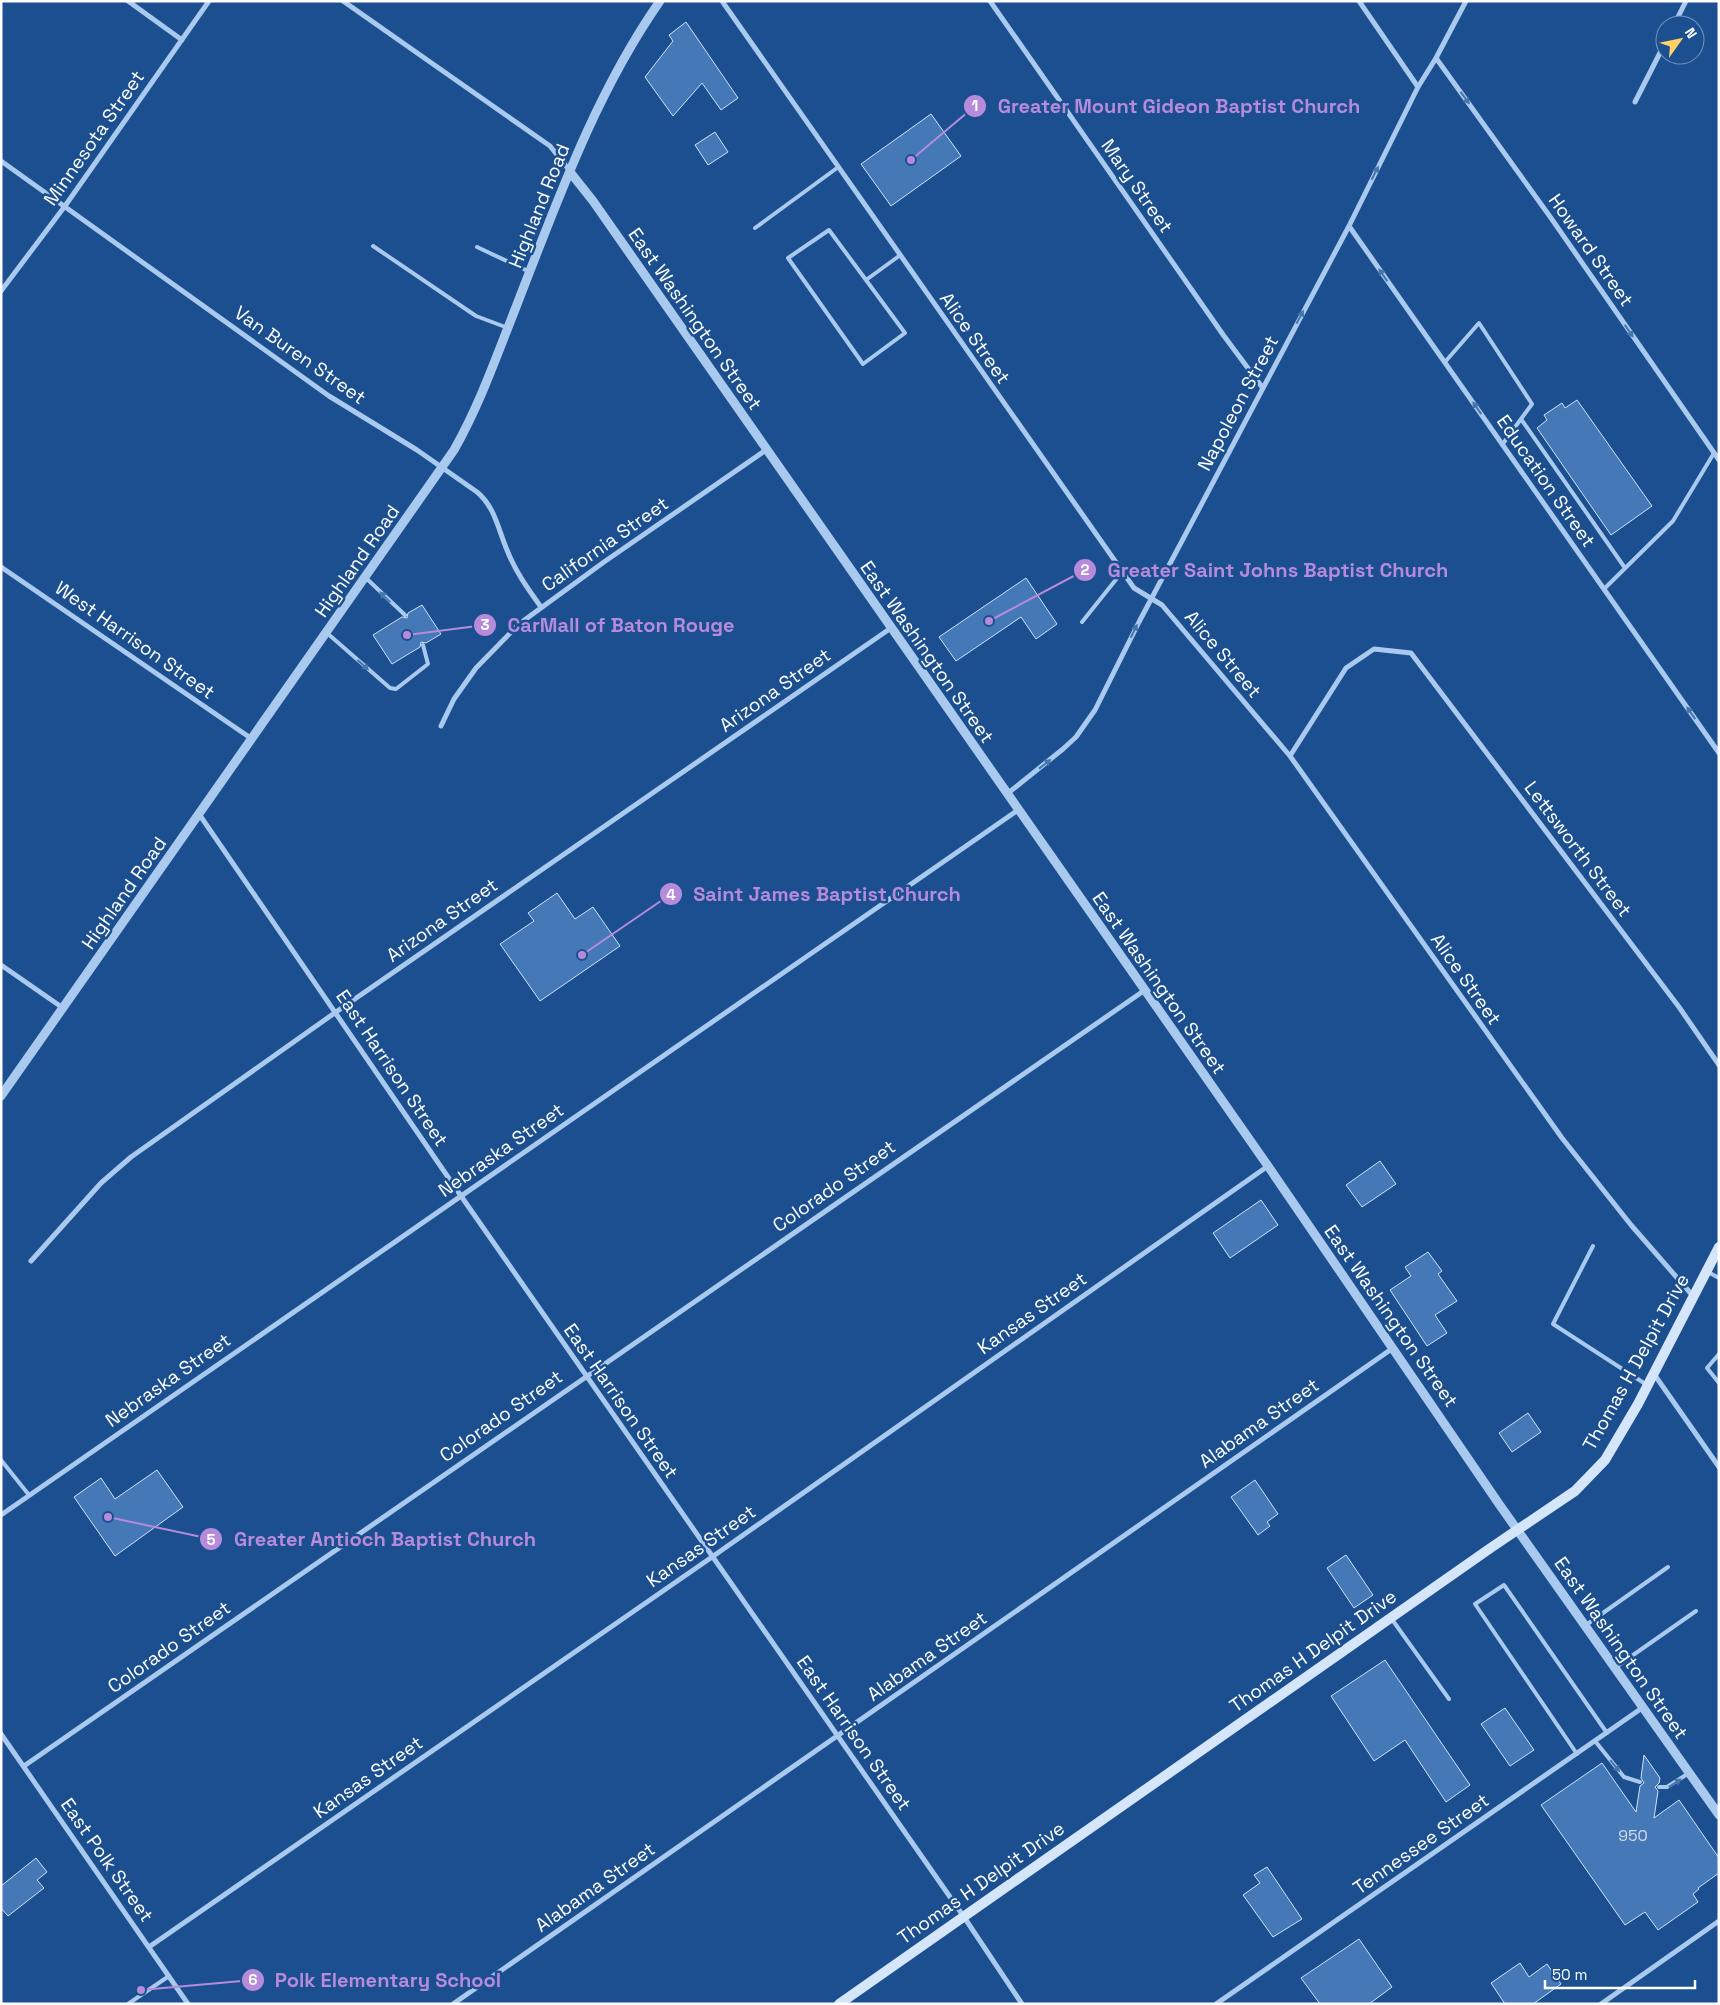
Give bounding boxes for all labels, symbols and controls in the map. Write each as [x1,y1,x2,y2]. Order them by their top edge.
north arrow [1655,15,1705,65]
text: N [1681,24,1701,42]
street label: Minnesota Street [38,65,150,211]
callout: Greater Mount Gideon Baptist Church [962,89,1370,124]
one-way arrow [1460,91,1470,105]
text: Greater Mount Gideon Baptist Church [998,93,1360,119]
text: 1 [972,96,978,115]
street label: Mary Street [1095,134,1179,238]
street label: Highland Road [503,140,575,272]
one-way arrow [1371,166,1379,180]
street label: Howard Street [1543,189,1639,311]
street label: East Washington Street [623,223,767,415]
one-way arrow [1378,268,1388,282]
street label: Alice Street [934,287,1016,389]
street label: Van Buren Street [229,300,371,410]
one-way arrow [1296,310,1304,324]
one-way arrow [1624,324,1634,338]
street label: Napoleon Street [1192,331,1284,475]
one-way arrow [1472,401,1482,415]
street label: Education Street [1491,410,1601,552]
street label: California Street [537,491,673,597]
street label: Highland Road [309,500,405,622]
callout: Greater Saint Johns Baptist Church [1073,553,1459,588]
street label: East Washington Street [855,556,999,748]
text: Greater Saint Johns Baptist Church [1108,557,1448,583]
text: 2 [1081,560,1090,579]
street label: West Harrison Street [50,575,220,705]
one-way arrow [380,591,392,603]
street label: Alice Street [1179,605,1267,703]
callout: CarMall of Baton Rouge [472,607,744,642]
text: CarMall of Baton Rouge [507,612,735,638]
text: 3 [480,615,490,634]
one-way arrow [1130,624,1138,638]
street label: Arizona Street [714,642,836,738]
one-way arrow [357,659,369,671]
one-way arrow [1686,706,1696,720]
one-way arrow [1038,759,1051,770]
street label: Lettsworth Street [1519,776,1637,922]
street label: Highland Road [76,832,172,954]
street label: Arizona Street [381,872,503,968]
callout: Saint James Baptist Church [658,877,971,912]
text: Saint James Baptist Church [693,881,961,907]
text: 4 [666,885,676,904]
street label: East Washington Street [1087,887,1231,1079]
street label: Alice Street [1425,928,1507,1030]
street label: East Harrison Street [330,985,454,1151]
street label: Nebraska Street [433,1097,569,1203]
street label: Colorado Street [768,1134,900,1238]
street label: East Washington Street [1319,1220,1463,1412]
street label: Kansas Street [972,1266,1092,1360]
street label: Thomas H Delpit Drive [1577,1269,1695,1455]
street label: East Harrison Street [558,1319,684,1483]
street label: Nebraska Street [100,1327,236,1433]
street label: Colorado Street [435,1364,567,1468]
street label: Alabama Street [1194,1372,1324,1474]
street label: Kansas Street [641,1499,761,1593]
callout: Greater Antioch Baptist Church [199,1522,546,1557]
text: Greater Antioch Baptist Church [234,1526,536,1552]
text: 5 [206,1530,216,1549]
street label: East Washington Street [1549,1552,1693,1744]
street label: Thomas H Delpit Drive [1225,1584,1401,1718]
street label: Colorado Street [103,1595,235,1699]
street label: Alabama Street [862,1605,992,1707]
street label: East Harrison Street [791,1651,917,1815]
street label: Kansas Street [308,1730,428,1824]
one-way arrow [1609,1759,1620,1772]
one-way arrow [1668,1778,1681,1787]
street label: Tennessee Street [1348,1788,1494,1900]
street label: East Polk Street [55,1793,159,1927]
street label: Thomas H Delpit Drive [893,1816,1069,1950]
house number: 950 [1618,1825,1648,1846]
street label: Alabama Street [530,1836,660,1938]
scale bar [1545,1958,1695,1990]
callout: Polk Elementary School [240,1963,511,1998]
text: 50 m [1552,1965,1587,1984]
text: Polk Elementary School [275,1967,501,1993]
text: 6 [248,1970,258,1989]

